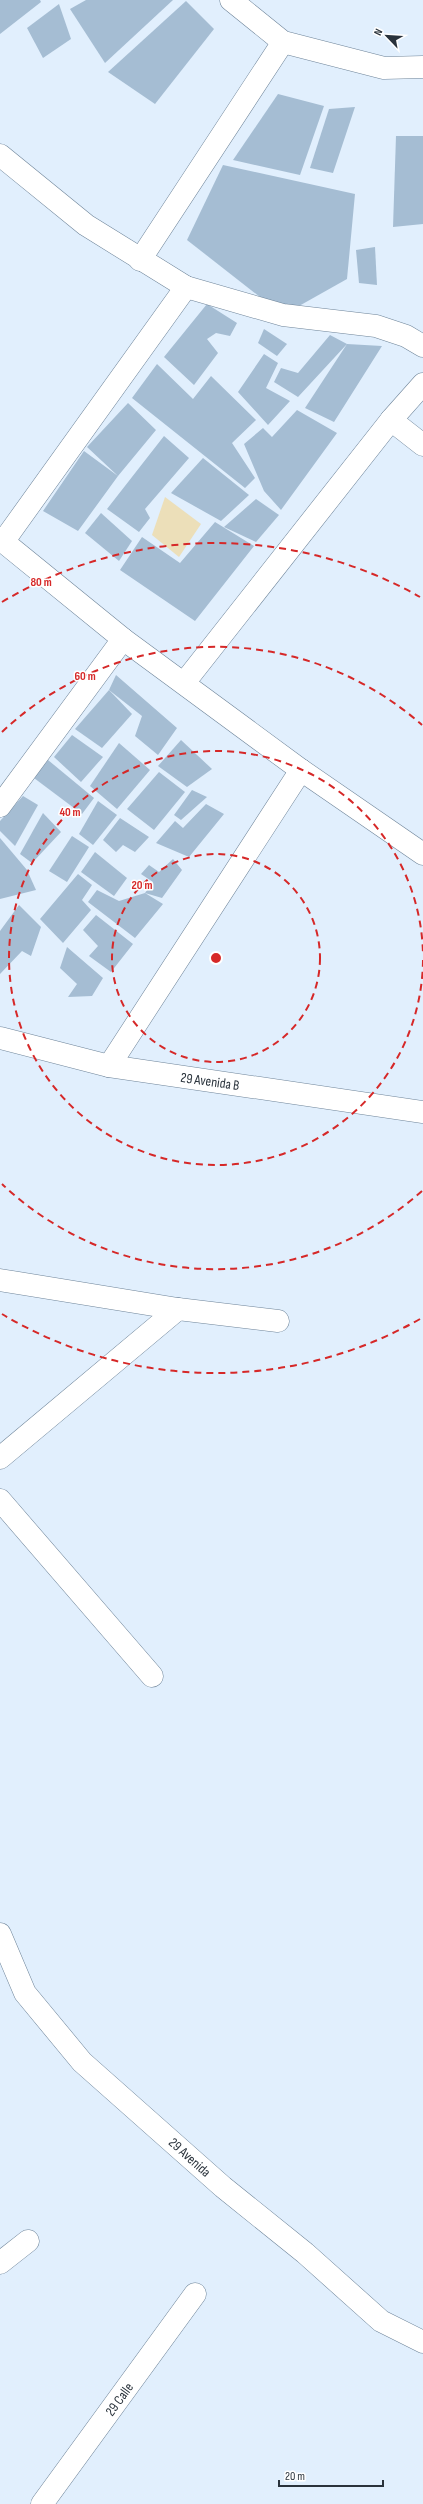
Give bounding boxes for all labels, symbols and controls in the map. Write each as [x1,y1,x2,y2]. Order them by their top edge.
north arrow [367,16,407,56]
text: N [371,26,386,37]
text: 80 m [30,575,52,590]
text: 60 m [74,669,96,684]
text: 40 m [59,805,81,820]
text: 20 m [132,878,152,893]
centre of rings [209,951,223,965]
street label: 29 Avenida B [179,1069,240,1094]
street label: 29 Avenida [165,2134,214,2181]
street label: 29 Calle [102,2379,137,2419]
scale bar [279,2462,383,2488]
text: 20 m [285,2469,305,2484]

